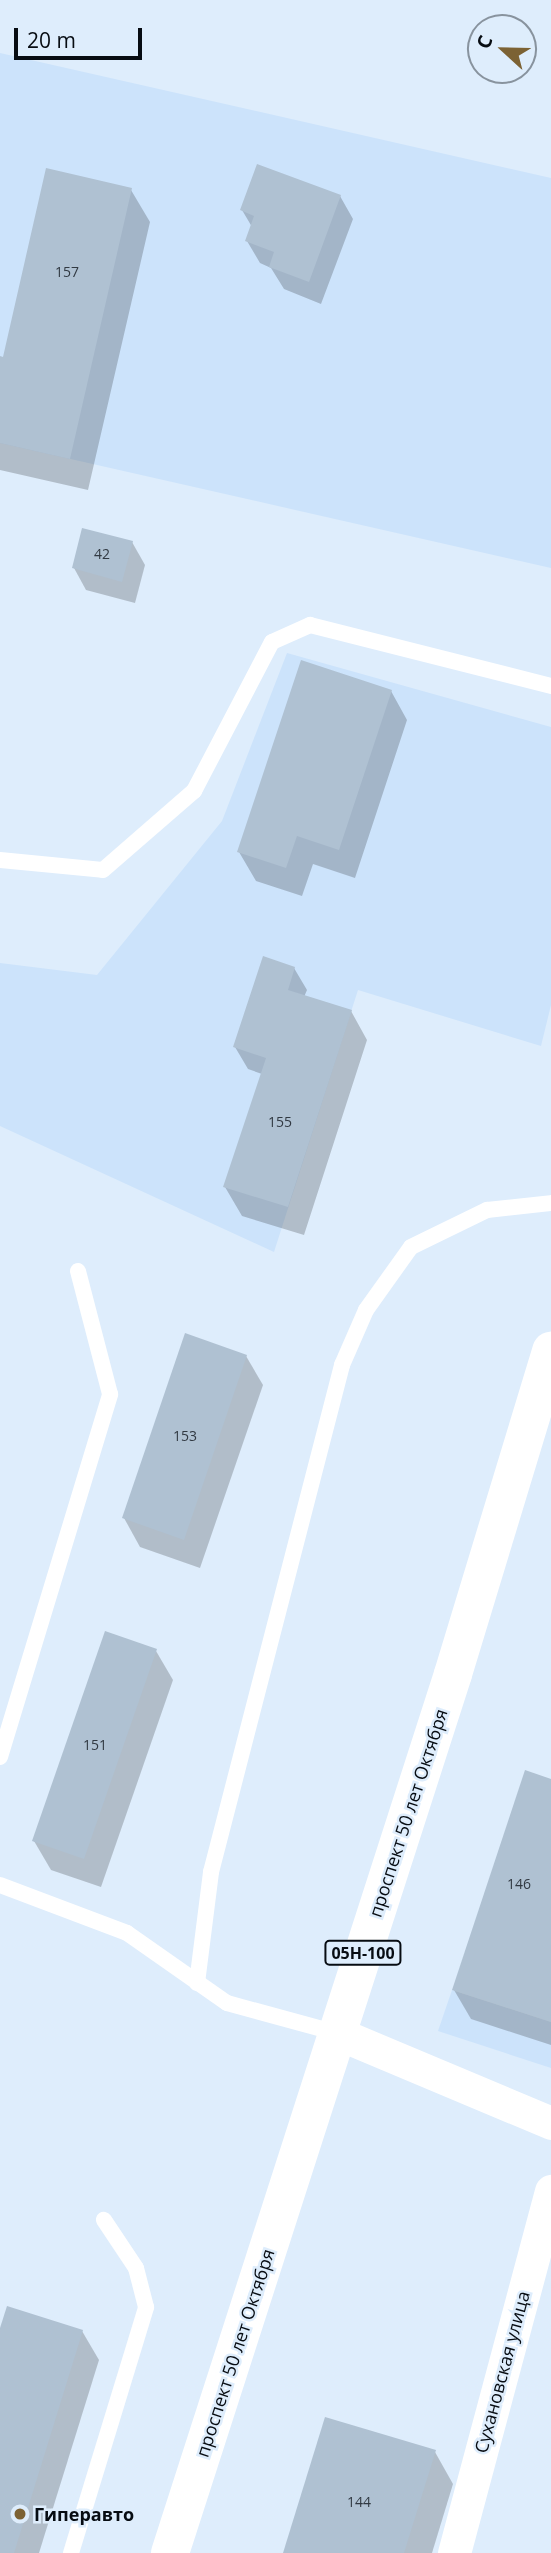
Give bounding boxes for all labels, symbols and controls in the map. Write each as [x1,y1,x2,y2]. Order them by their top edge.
scale bar [18,14,145,58]
north arrow [467,14,537,84]
text: 20 m [27,26,76,54]
text: С [470,31,499,52]
house number: 157 [55,264,79,280]
house number: 42 [94,546,110,562]
house number: 155 [268,1114,292,1130]
house number: 153 [173,1428,197,1444]
street label: проспект 50 лет Октября [364,1706,452,1920]
house number: 151 [83,1737,107,1753]
house number: 146 [507,1876,531,1892]
road number: 05Н-100 [323,1940,403,1966]
street label: проспект 50 лет Октября [191,2246,279,2460]
street label: Сухановская улица [470,2289,534,2455]
house number: 144 [347,2494,371,2510]
place label: Гиперавто [34,2503,134,2525]
marker: Гиперавто [12,2506,28,2522]

